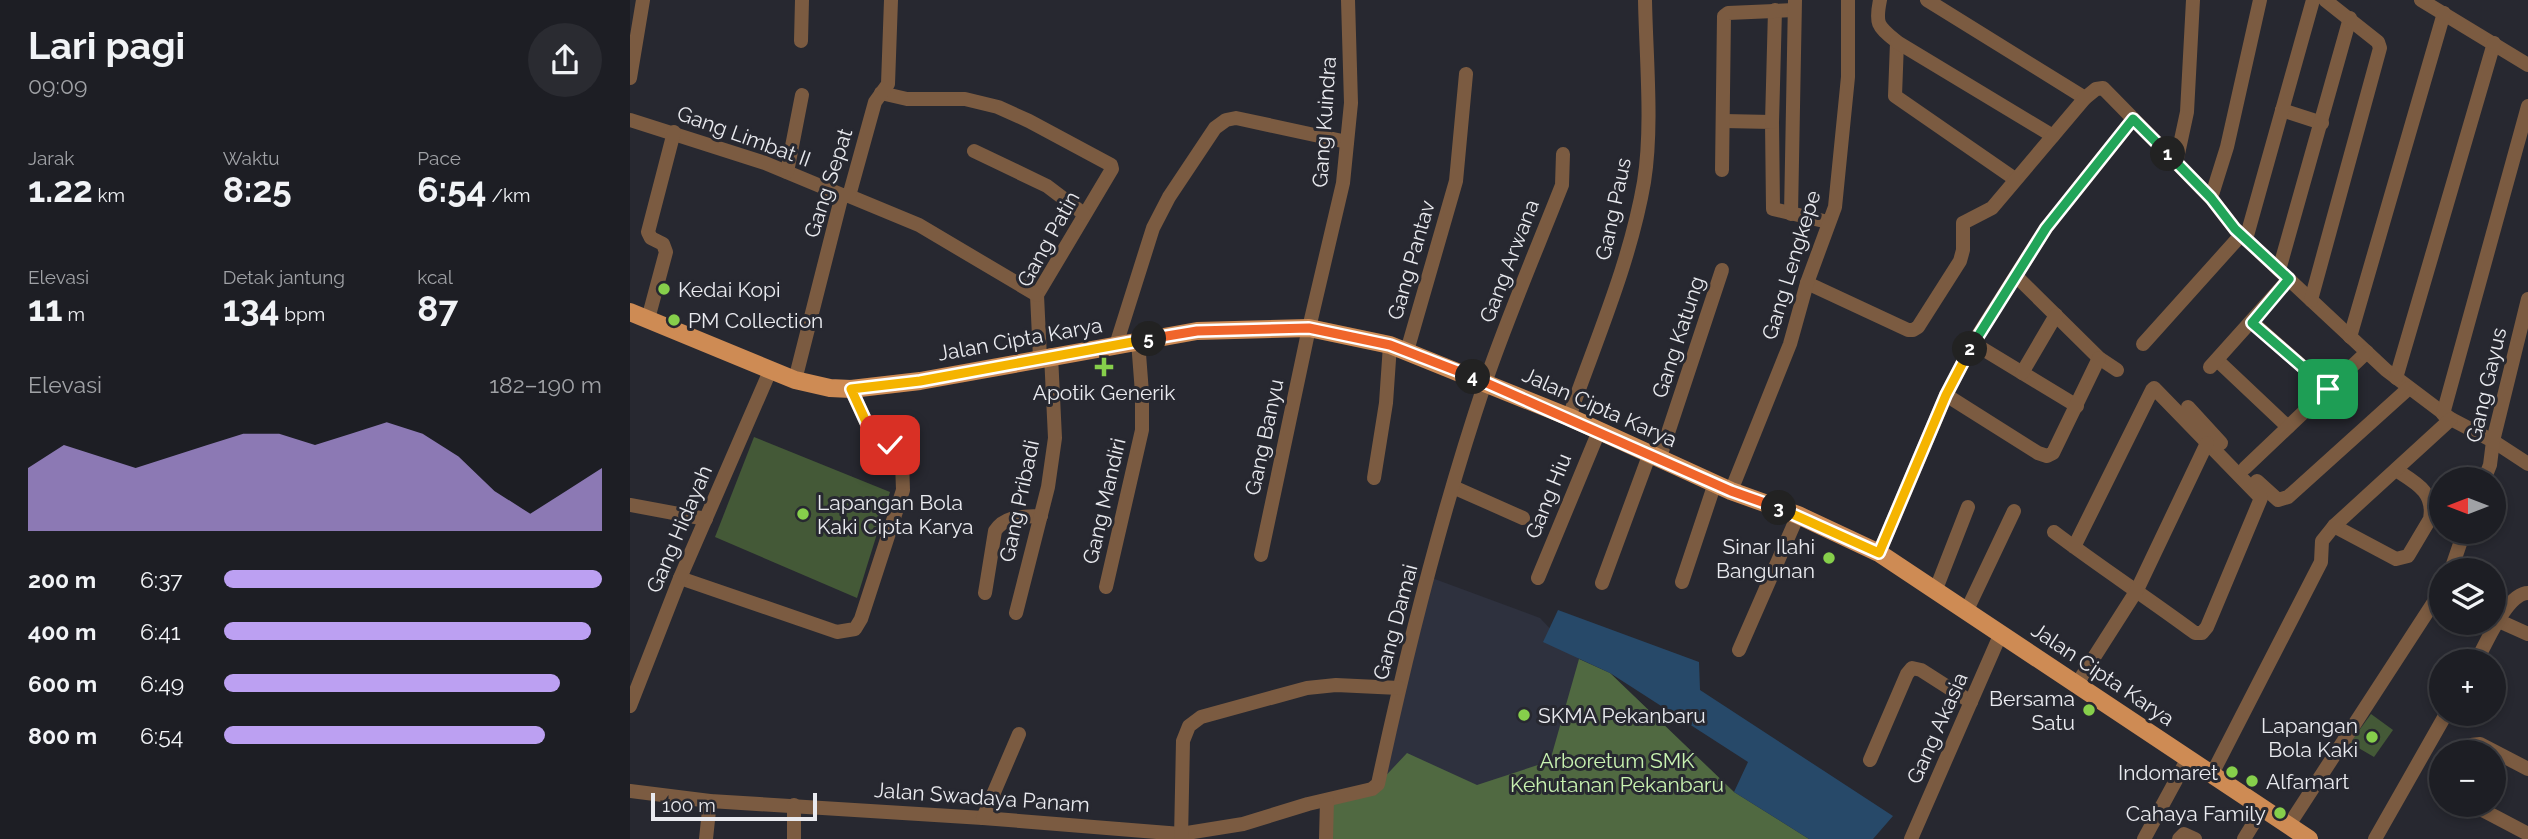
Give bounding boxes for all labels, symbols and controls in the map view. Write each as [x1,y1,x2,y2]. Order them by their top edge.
text: Lari pagi [28,23,185,68]
button: share [528,23,602,97]
street label: Gang Kuindra [1307,56,1341,188]
text: 09:09 [28,72,87,99]
street label: Gang Limbat II [674,100,814,172]
street label: Gang Sepat [799,125,857,241]
pin: 1 [2150,136,2186,172]
text: 1 [2163,142,2172,164]
text: Jarak [28,147,74,169]
text: Waktu [223,147,280,169]
text: Pace [417,147,461,169]
street label: Gang Paus [1590,156,1636,262]
text: 1.22 [28,169,93,210]
text: 8:25 [223,169,292,210]
text: 6:54 [417,169,487,210]
text: km [93,184,125,206]
text: /km [487,184,530,206]
street label: Gang Patin [1012,187,1084,291]
street label: Gang Lengkepe [1756,187,1826,343]
street label: Gang Arwana [1474,196,1544,326]
street label: Gang Pantav [1382,197,1440,323]
text: Elevasi [28,266,89,288]
text: Detak jantung [223,266,345,288]
text: kcal [417,266,453,288]
street label: Gang Katung [1647,273,1709,401]
place label: Kedai Kopi [678,277,781,302]
marker: Kedai Kopi [656,281,672,297]
text: 11 [28,288,63,329]
text: 134 [223,288,279,329]
text: 87 [417,288,458,329]
text: m [63,303,85,325]
text: bpm [279,303,325,325]
place label: PM Collection [688,308,823,333]
marker: PM Collection [666,312,682,328]
street label: Jalan Cipta Karya [936,312,1104,366]
pin: 5 [1132,322,1166,356]
street label: Gang Gayus [2461,325,2511,445]
text: 5 [1143,327,1154,349]
pin: 2 [1952,332,1988,366]
text: 2 [1964,337,1975,359]
marker: Apotik Generik [1094,357,1114,377]
pin [2298,359,2358,419]
pin: 4 [1456,360,1490,394]
street label: Jalan Cipta Karya [1519,362,1681,452]
text: 4 [1467,365,1478,387]
icon: arrive [2309,370,2347,408]
text: Elevasi [28,371,102,398]
text: 182–190 m [489,371,602,398]
street label: Gang Banyu [1239,377,1289,497]
place label: Apotik Generik [1033,380,1175,405]
pin [860,415,920,475]
icon: check [871,426,909,464]
street label: Gang Mandiri [1077,436,1131,566]
street label: Gang Pribadi [994,438,1044,564]
street label: Gang Hiu [1520,450,1576,542]
street label: Gang Hidayah [641,461,717,597]
north arrow [2429,467,2506,544]
map controls [2429,467,2506,817]
place label: Lapangan Bola Kaki Cipta Karya [817,490,973,539]
pin: 3 [1762,490,1796,526]
text: 3 [1773,496,1784,518]
marker: Lapangan Bola Kaki Cipta Karya [795,506,811,522]
place label: Sinar Ilahi Bangunan [1716,534,1815,583]
marker: Sinar Ilahi Bangunan [1821,550,1837,566]
button: layers [2429,558,2506,635]
street label: Gang Damai [1368,561,1422,683]
text: 200 m [28,566,96,593]
text: 6:37 [140,566,183,593]
street label: Jalan Cipta Karya [2027,617,2179,731]
text: 400 m [28,618,96,645]
text: 6:41 [140,618,181,645]
button: + [2429,649,2506,726]
street label: Gang Akasia [1901,668,1973,788]
text: 600 m [28,670,97,697]
text: 6:49 [140,670,184,697]
place label: Bersama Satu [1989,686,2075,735]
marker: Bersama Satu [2081,702,2097,718]
place label: SKMA Pekanbaru [1538,703,1706,728]
marker: SKMA Pekanbaru [1516,707,1532,723]
place label: Lapangan Bola Kaki [2261,713,2358,762]
text: 800 m [28,722,97,749]
text: 6:54 [140,722,183,749]
marker: Lapangan Bola Kaki [2364,729,2380,745]
button: − [2429,740,2506,817]
park label: Arboretum SMK Kehutanan Pekanbaru [1510,748,1724,797]
place label: Indomaret [2118,760,2218,785]
marker: Indomaret [2224,764,2240,780]
place label: Alfamart [2266,769,2349,794]
marker: Alfamart [2244,773,2260,789]
street label: Jalan Swadaya Panam [873,777,1091,817]
scale bar [651,790,817,822]
text: 100 m [662,794,716,816]
place label: Cahaya Family [2126,801,2266,826]
marker: Cahaya Family [2272,805,2288,821]

